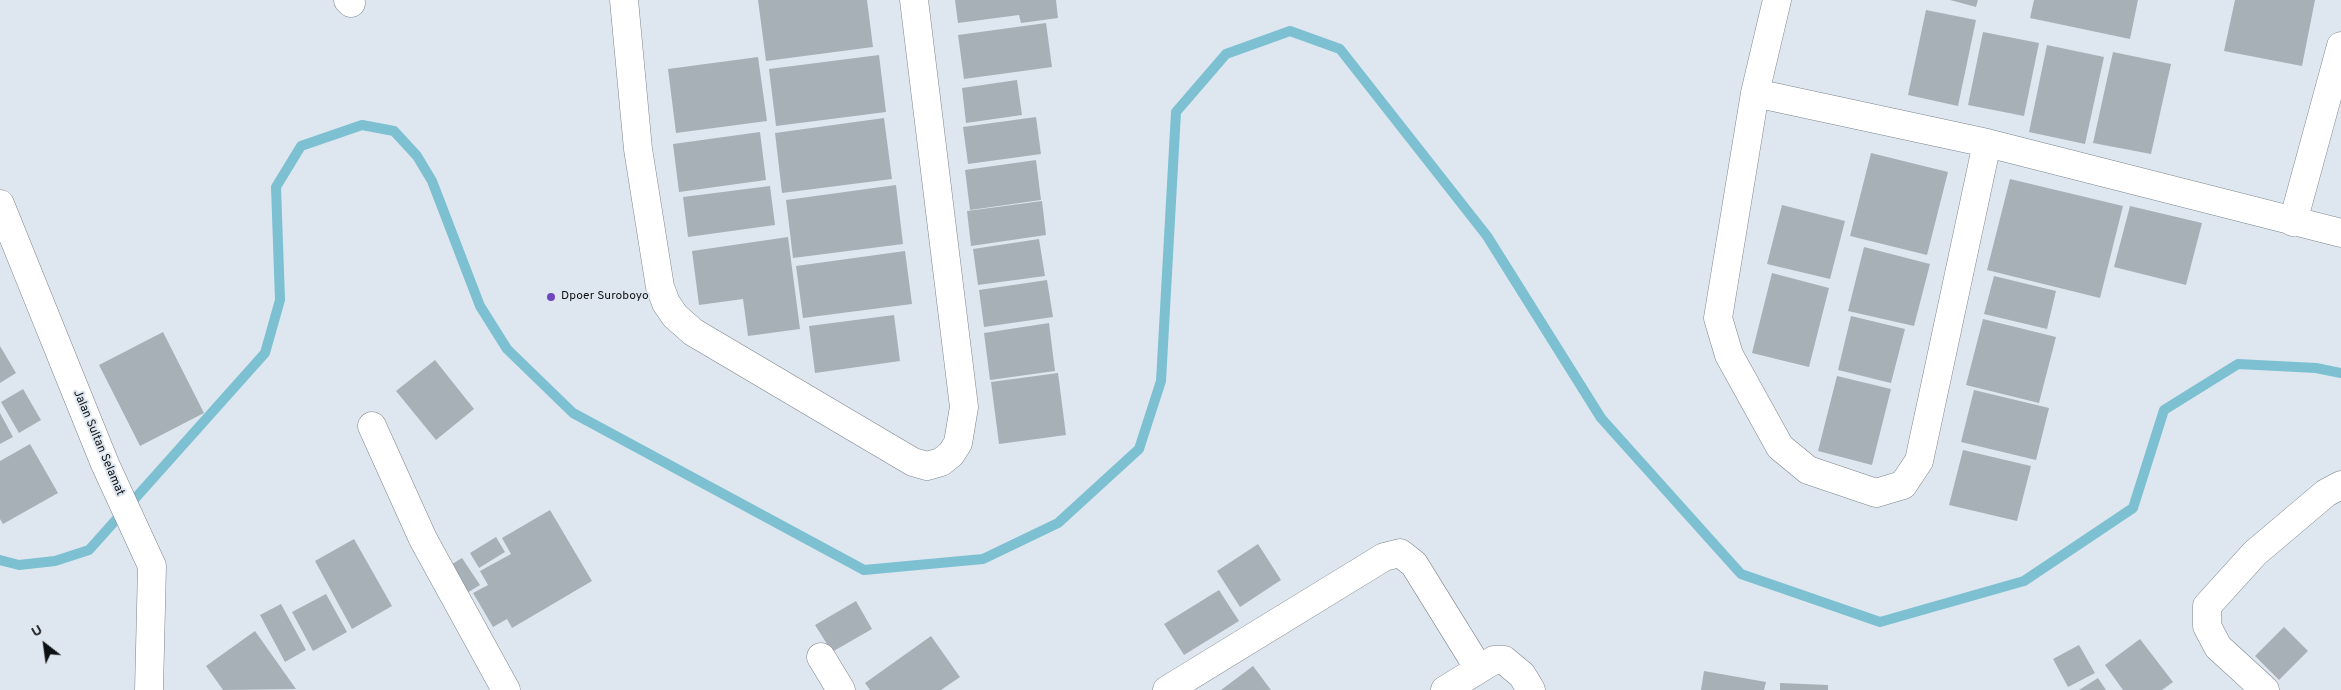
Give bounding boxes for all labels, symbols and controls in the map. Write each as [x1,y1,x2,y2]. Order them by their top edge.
place label: Dpoer Suroboyo [561,290,649,304]
marker: Dpoer Suroboyo [545,291,557,303]
street label: Jalan Sultan Selamat [69,388,127,498]
north arrow [20,620,70,670]
text: U [29,622,46,641]

